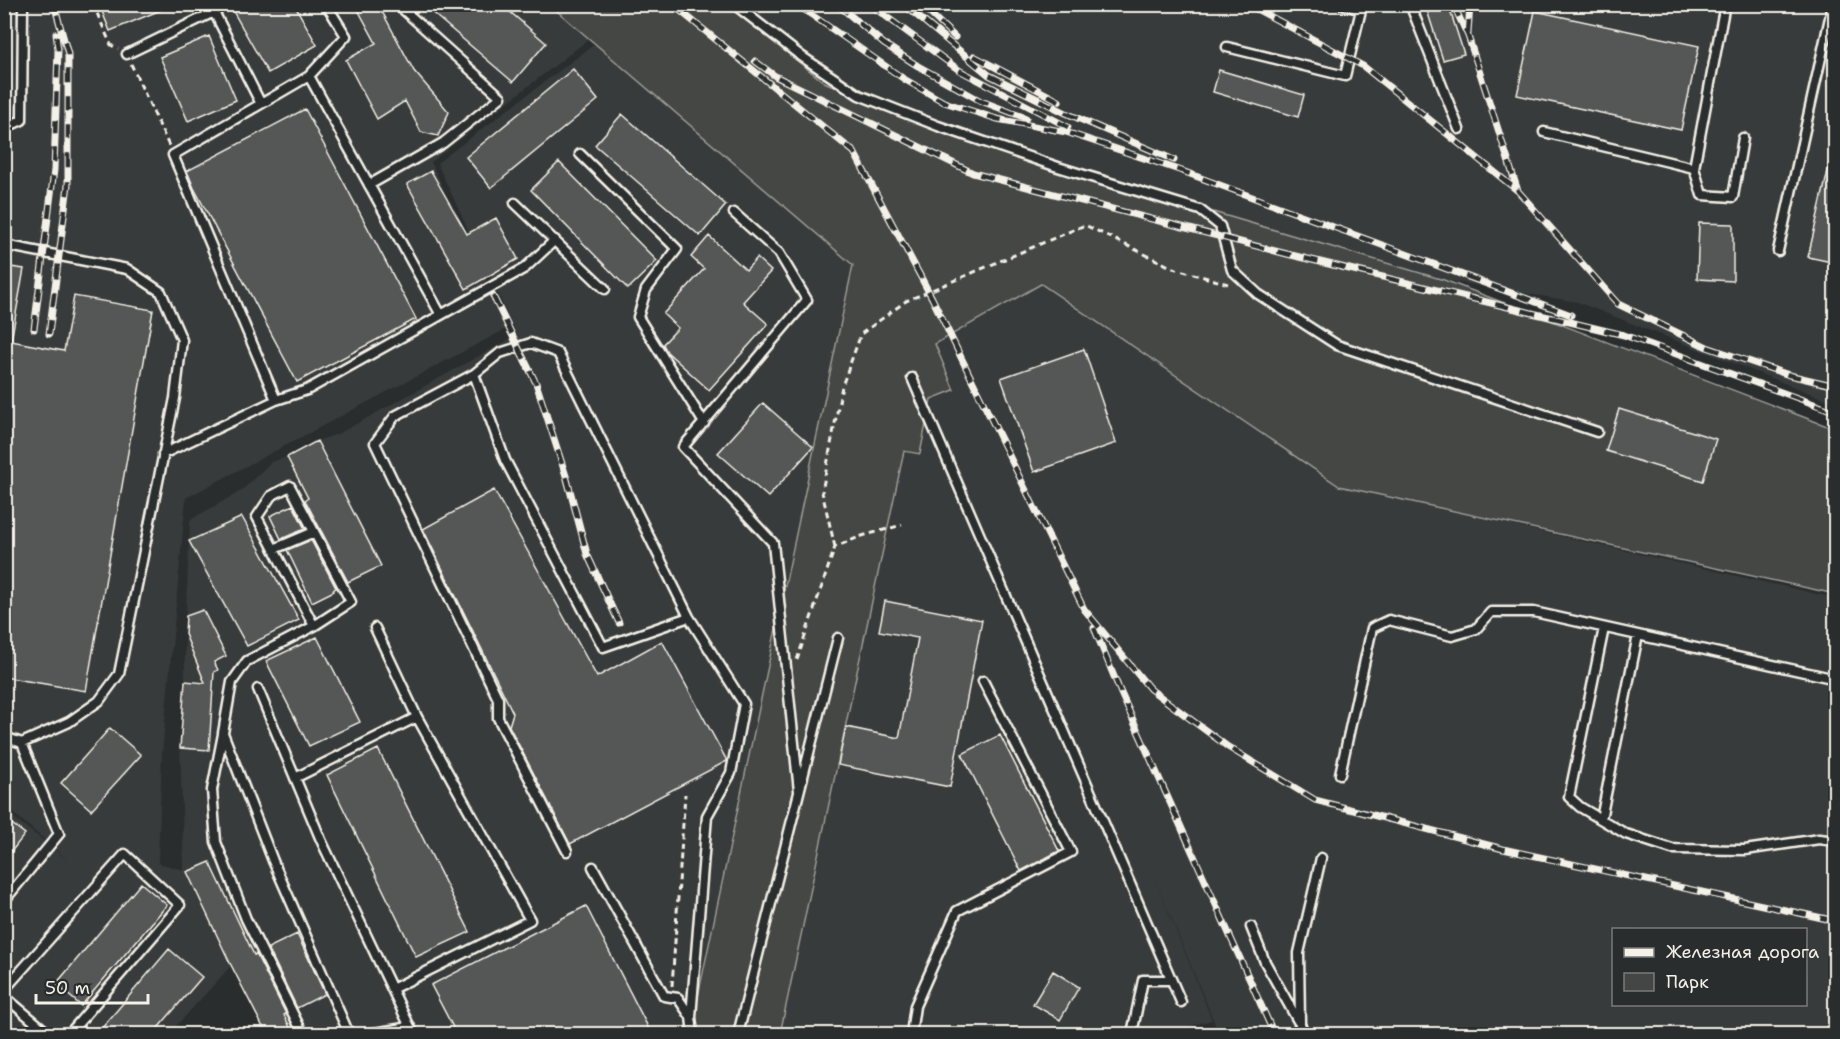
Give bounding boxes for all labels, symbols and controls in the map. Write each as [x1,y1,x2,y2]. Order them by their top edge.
legend [1612,928,1807,1006]
text: Железная дорога [1666,940,1819,964]
scale bar [36,967,148,1005]
text: Парк [1666,970,1709,994]
text: 50 m [45,976,90,1000]

